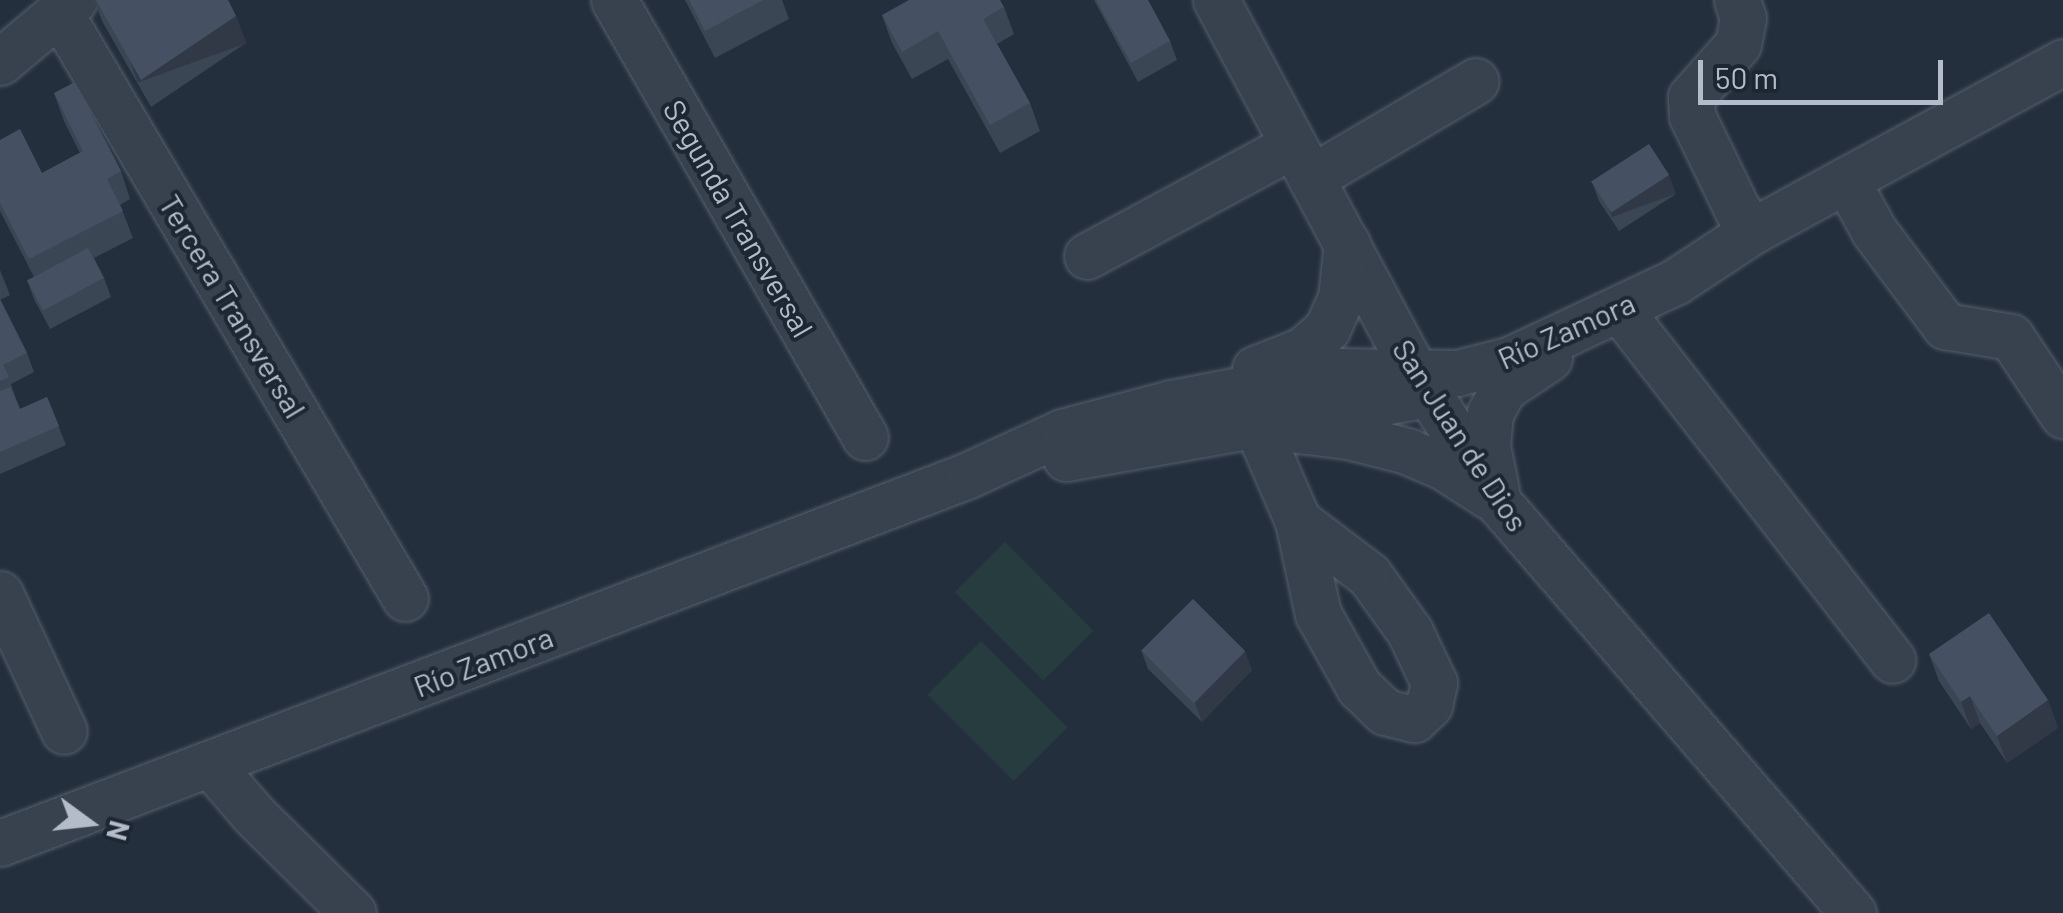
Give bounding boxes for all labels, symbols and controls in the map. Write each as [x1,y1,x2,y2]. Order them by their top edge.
scale bar [1703,40,1948,102]
text: 50 m [1715,59,1778,95]
street label: Segunda Transversal [656,93,822,343]
street label: Tercera Transversal [152,188,314,424]
street label: Río Zamora [1492,284,1640,376]
street label: San Juan de Dios [1386,332,1536,538]
street label: Río Zamora [408,618,558,704]
north arrow [40,773,140,873]
text: N [100,817,138,844]

